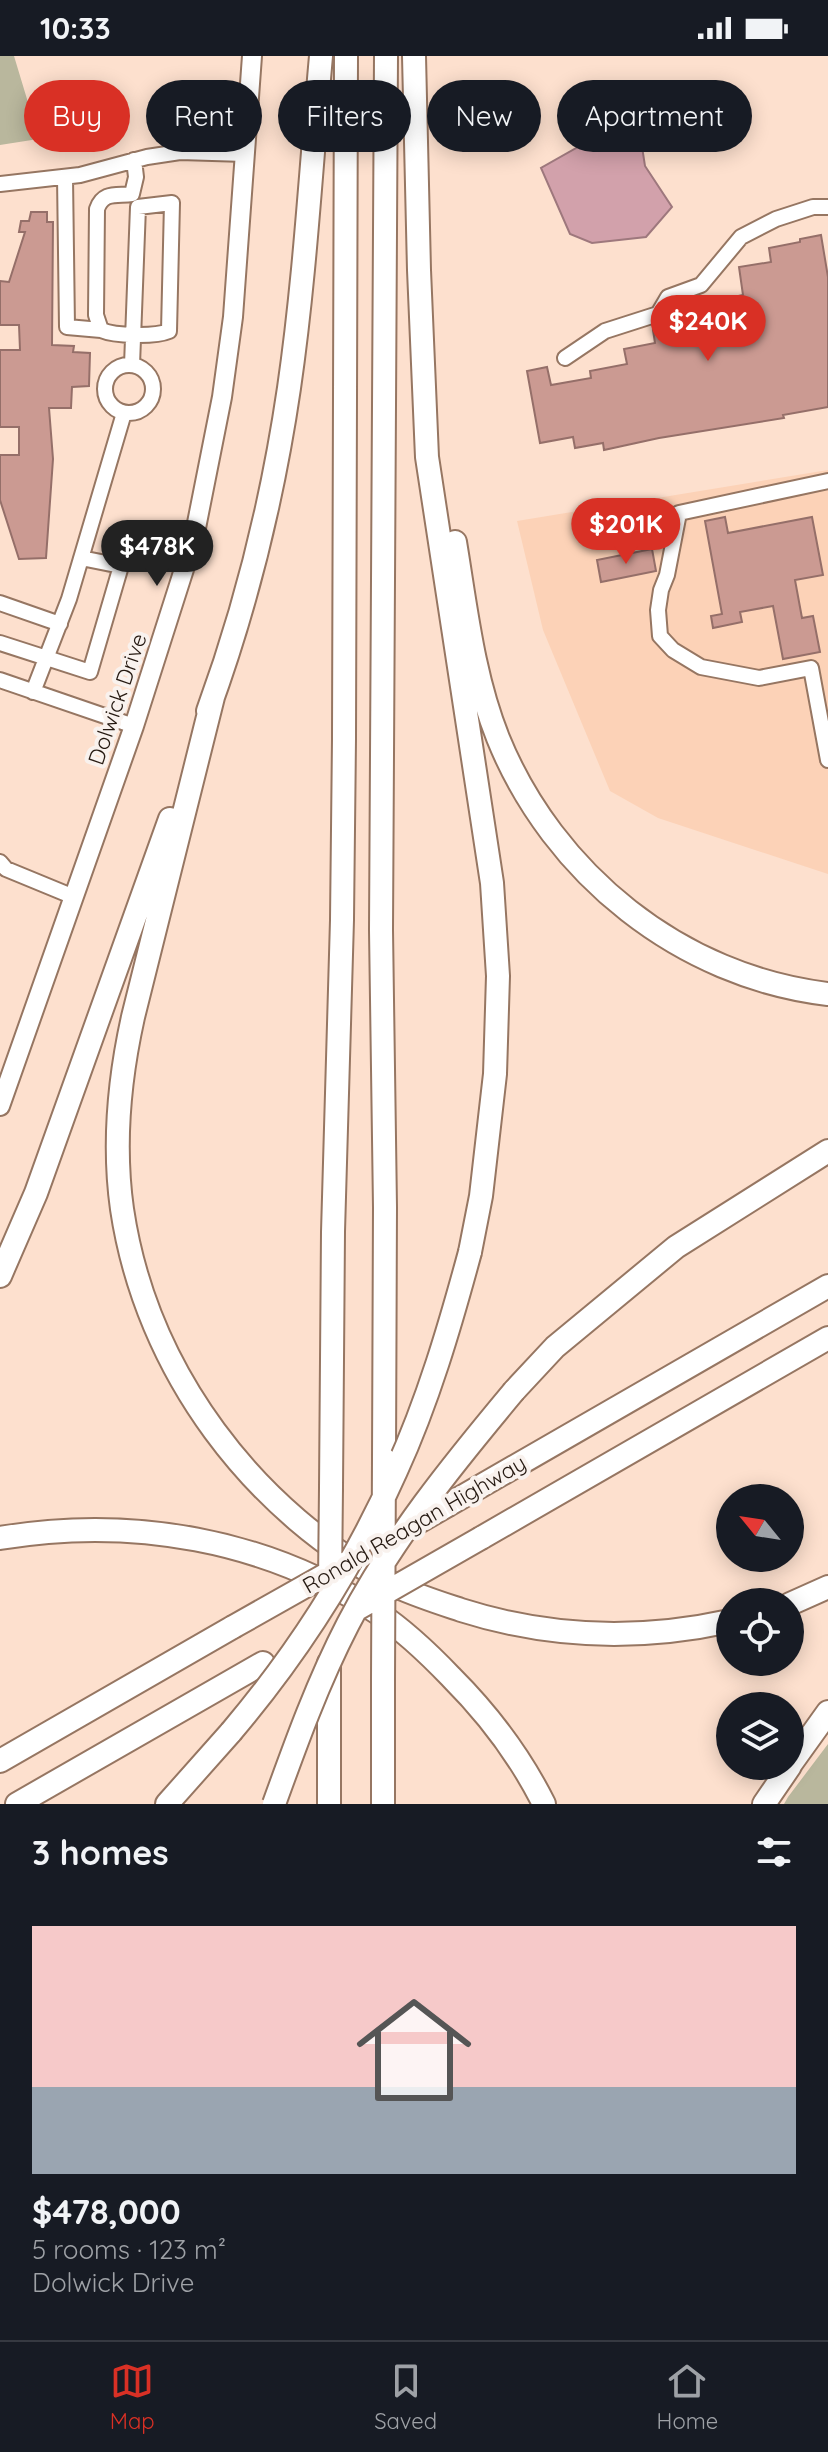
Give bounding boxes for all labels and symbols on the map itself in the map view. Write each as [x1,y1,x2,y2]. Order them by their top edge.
pin: $240K [652,295,764,363]
pin: $201K [570,498,682,566]
pin: $478K [101,520,213,588]
street label: Dolwick Drive [81,629,153,769]
street label: Ronald Reagan Highway [297,1448,531,1600]
north arrow [716,1484,804,1572]

